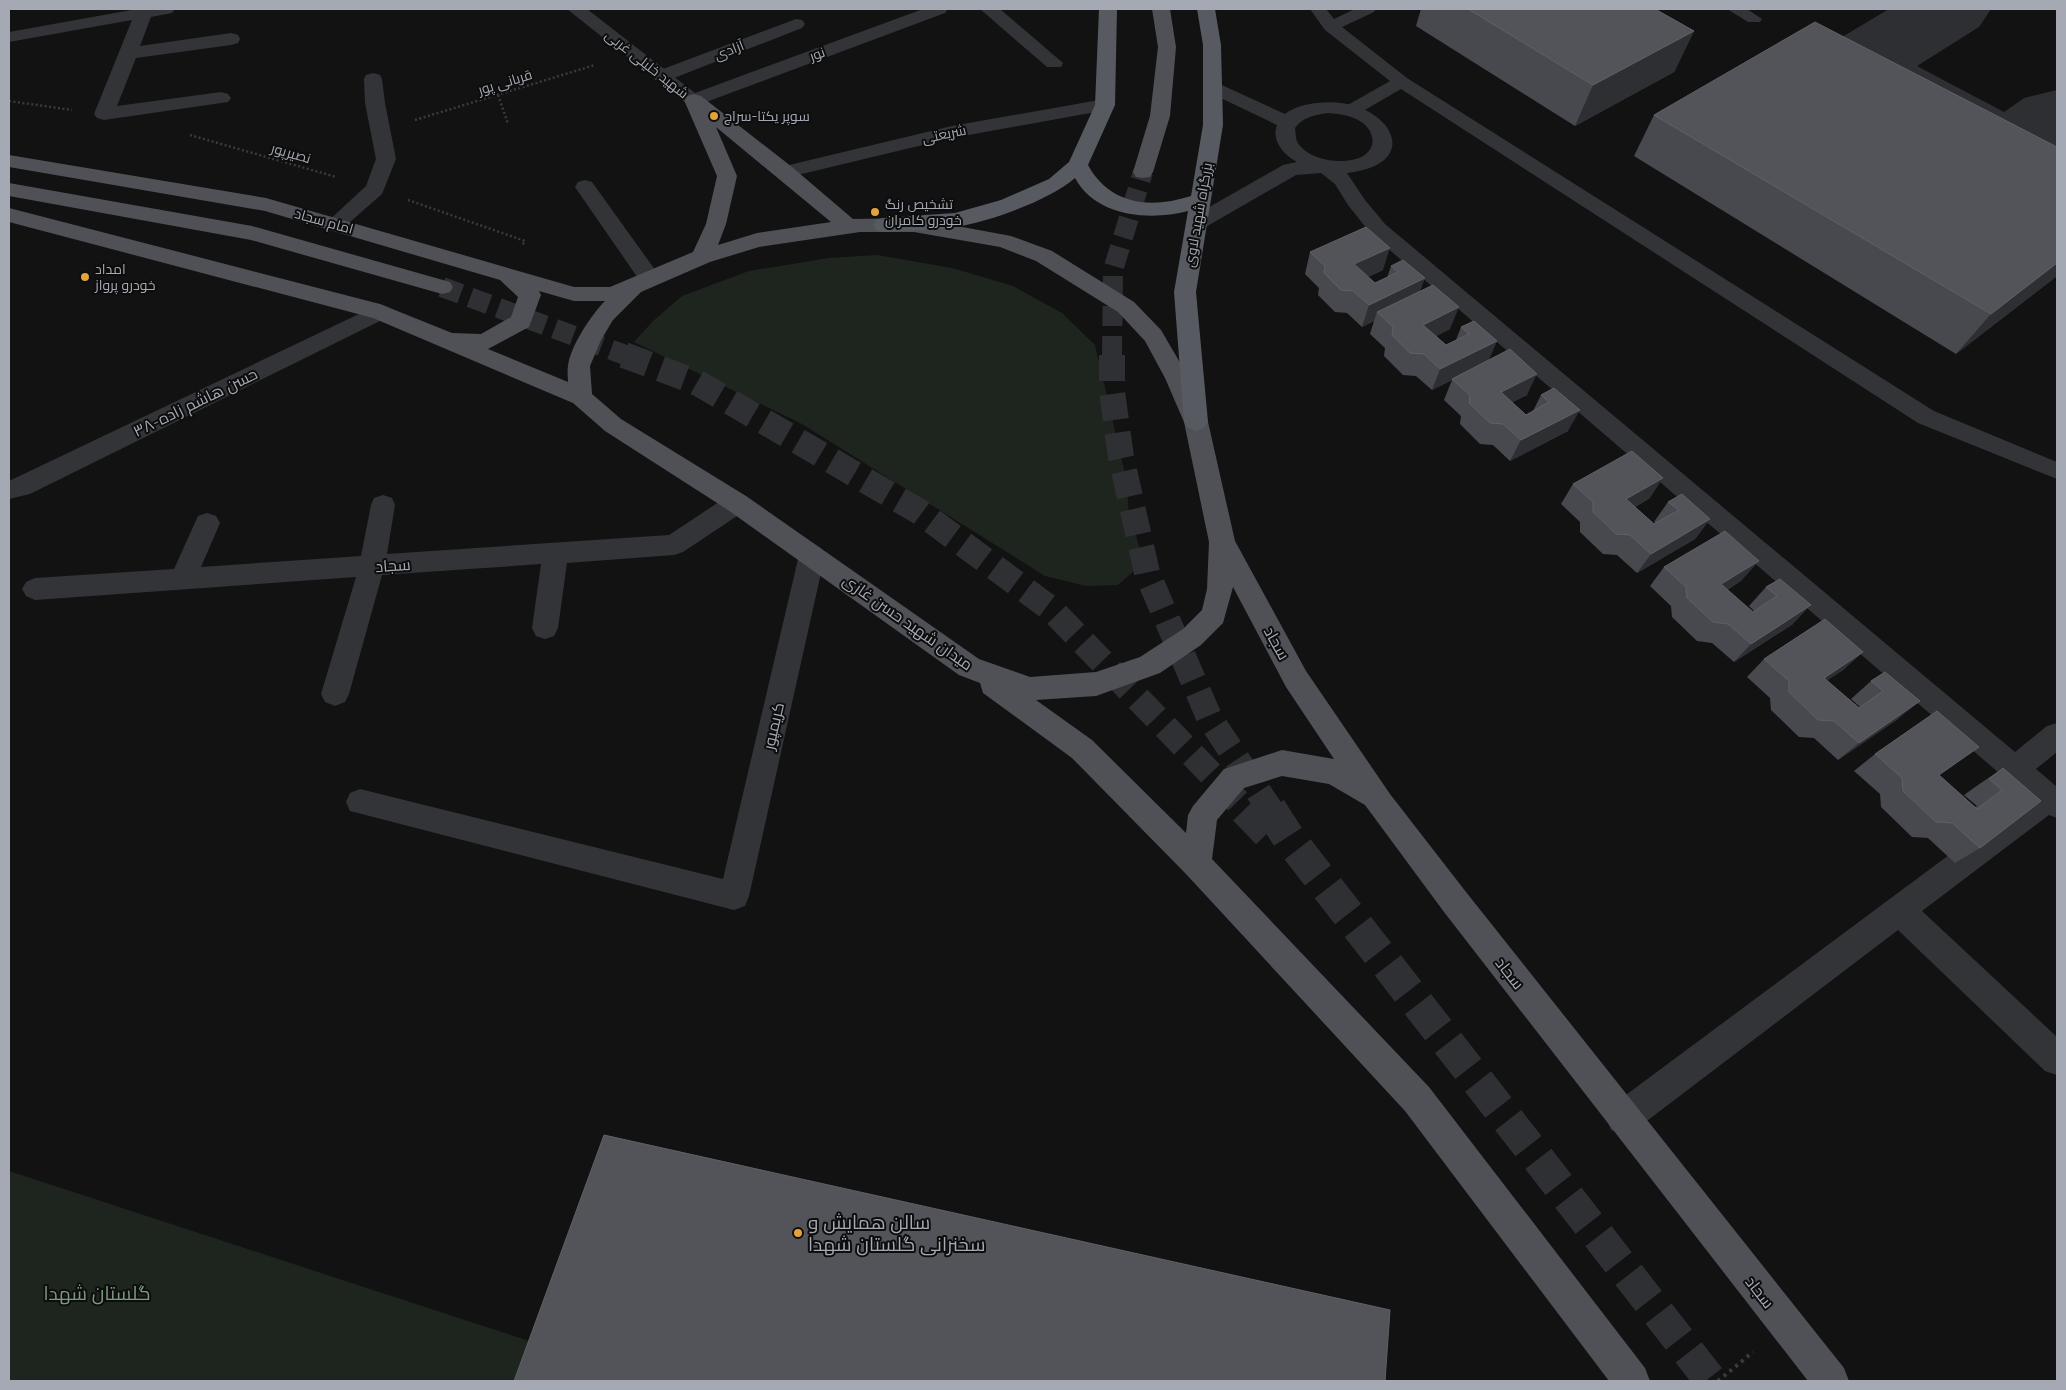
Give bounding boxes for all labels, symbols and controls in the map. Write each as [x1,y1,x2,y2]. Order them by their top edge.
street label: شهید خلیلی غربی [602,27,692,101]
street label: آزادی [712,37,746,63]
street label: نور [806,44,827,65]
street label: قربانی پور [475,66,535,100]
place label: سوپر یکتا-سراج [724,108,810,126]
marker: سوپر یکتا-سراج [708,110,720,122]
street label: شریعتی [920,122,968,146]
street label: نصیرپور [268,139,313,168]
street label: بزرگراه شهید لاوی [1181,161,1215,269]
place label: تشخیص رنگ خودرو کامران [885,196,962,228]
street label: امام سجاد [292,205,355,239]
marker: تشخیص رنگ خودرو کامران [869,206,881,218]
place label: امداد خودرو پرواز [94,261,156,295]
marker: امداد خودرو پرواز [79,271,91,283]
street label: ۳۸-حسن هاشم زاده [130,364,261,443]
street label: سجاد [375,555,411,576]
street label: میدان شهید حسن غازی [839,570,976,675]
street label: سجاد [1260,623,1293,663]
street label: کریمپور [759,701,789,753]
street label: سجاد [1491,954,1528,993]
place label: سالن همایش و سخنرانی گلستان شهدا [808,1211,986,1256]
marker: سالن همایش و سخنرانی گلستان شهدا [792,1227,804,1239]
street label: سجاد [1741,1273,1778,1312]
park label: گلستان شهدا [43,1282,151,1305]

